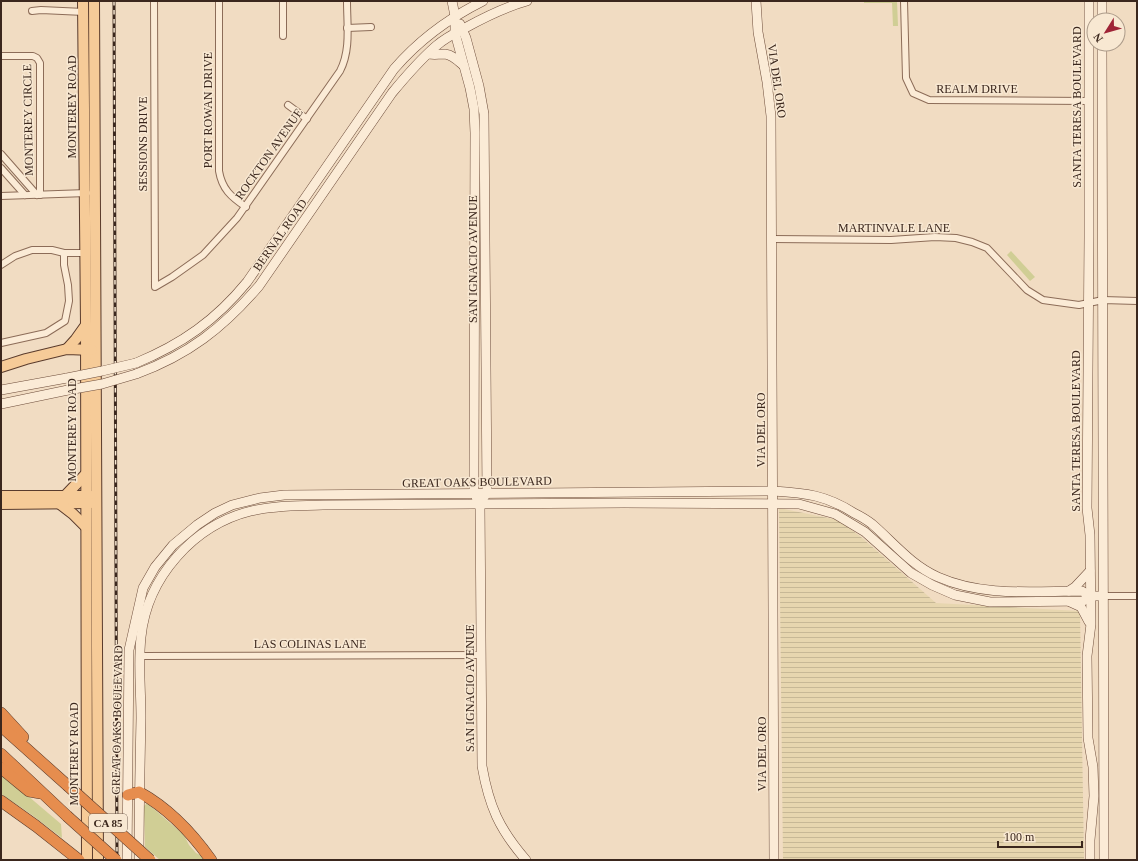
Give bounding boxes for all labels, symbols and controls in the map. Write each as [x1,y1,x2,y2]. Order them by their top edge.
north arrow [1086,12,1126,52]
street label: SANTA TERESA BOULEVARD [1070,26,1084,188]
text: N [1091,31,1105,45]
street label: VIA DEL ORO [765,43,789,119]
street label: PORT ROWAN DRIVE [201,52,215,168]
street label: MONTEREY ROAD [65,55,79,159]
street label: MONTEREY CIRCLE [20,64,36,176]
street label: REALM DRIVE [936,82,1018,96]
street label: SESSIONS DRIVE [136,96,150,192]
street label: ROCKTON AVENUE [232,106,306,202]
street label: SAN IGNACIO AVENUE [466,195,480,323]
street label: BERNAL ROAD [250,196,310,274]
street label: MARTINVALE LANE [838,221,950,235]
street label: SANTA TERESA BOULEVARD [1069,350,1083,512]
street label: MONTEREY ROAD [65,378,79,482]
street label: VIA DEL ORO [754,392,768,467]
street label: GREAT OAKS BOULEVARD [402,474,552,490]
street label: SAN IGNACIO AVENUE [463,624,477,752]
street label: LAS COLINAS LANE [254,637,366,651]
street label: GREAT OAKS BOULEVARD [109,645,125,795]
street label: MONTEREY ROAD [67,702,81,806]
street label: VIA DEL ORO [755,716,769,791]
road number: CA 85 [89,814,127,832]
scale bar [998,823,1082,849]
text: 100 m [1004,830,1035,844]

